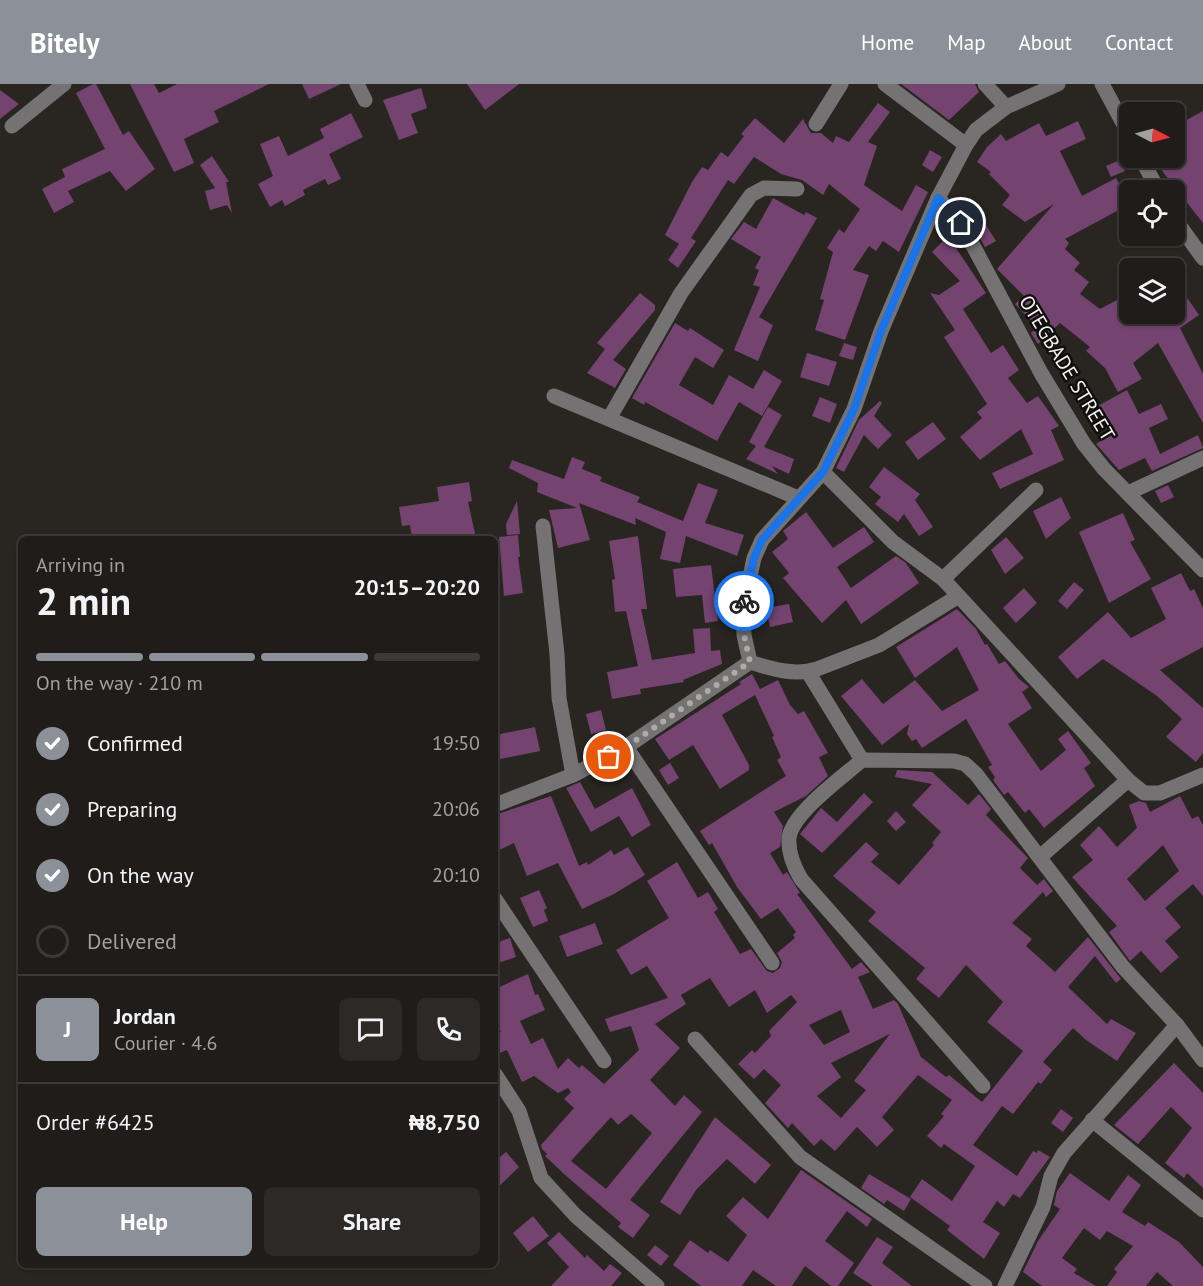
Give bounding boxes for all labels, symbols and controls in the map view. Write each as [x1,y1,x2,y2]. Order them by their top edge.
text: Bitely [30,24,100,61]
text: Home [861,29,914,56]
text: Map [947,29,986,56]
text: About [1019,29,1072,56]
text: Contact [1105,29,1173,56]
north arrow [1119,102,1185,168]
map controls [1119,102,1185,324]
button: locate [1119,180,1185,246]
pin [935,197,986,248]
icon: home [944,206,977,239]
button: layers [1119,258,1185,324]
street label: OTEGBADE STREET [1013,290,1121,446]
text: Arriving in [36,552,125,578]
courier [714,571,774,631]
text: 20:15–20:20 [354,573,480,601]
text: 2 min [36,575,131,626]
icon: bike [728,585,761,618]
text: On the way · 210 m [36,670,203,696]
icon: check [36,727,69,760]
text: Confirmed [87,729,183,757]
text: 19:50 [432,730,480,756]
pin [583,731,634,782]
icon: bag [592,740,625,773]
icon: check [36,793,69,826]
text: Preparing [87,795,177,823]
text: 20:06 [432,796,480,822]
icon: check [36,859,69,892]
text: On the way [87,861,194,889]
text: 20:10 [432,862,480,888]
text: Delivered [87,927,177,955]
button: chat [339,998,402,1061]
button: phone [417,998,480,1061]
text: Jordan [114,1002,176,1030]
text: J [64,1015,71,1043]
text: Courier · 4.6 [114,1030,217,1056]
text: Order #6425 [36,1108,155,1136]
text: ₦8,750 [409,1108,480,1136]
button: Help [36,1187,252,1256]
button: Share [264,1187,480,1256]

